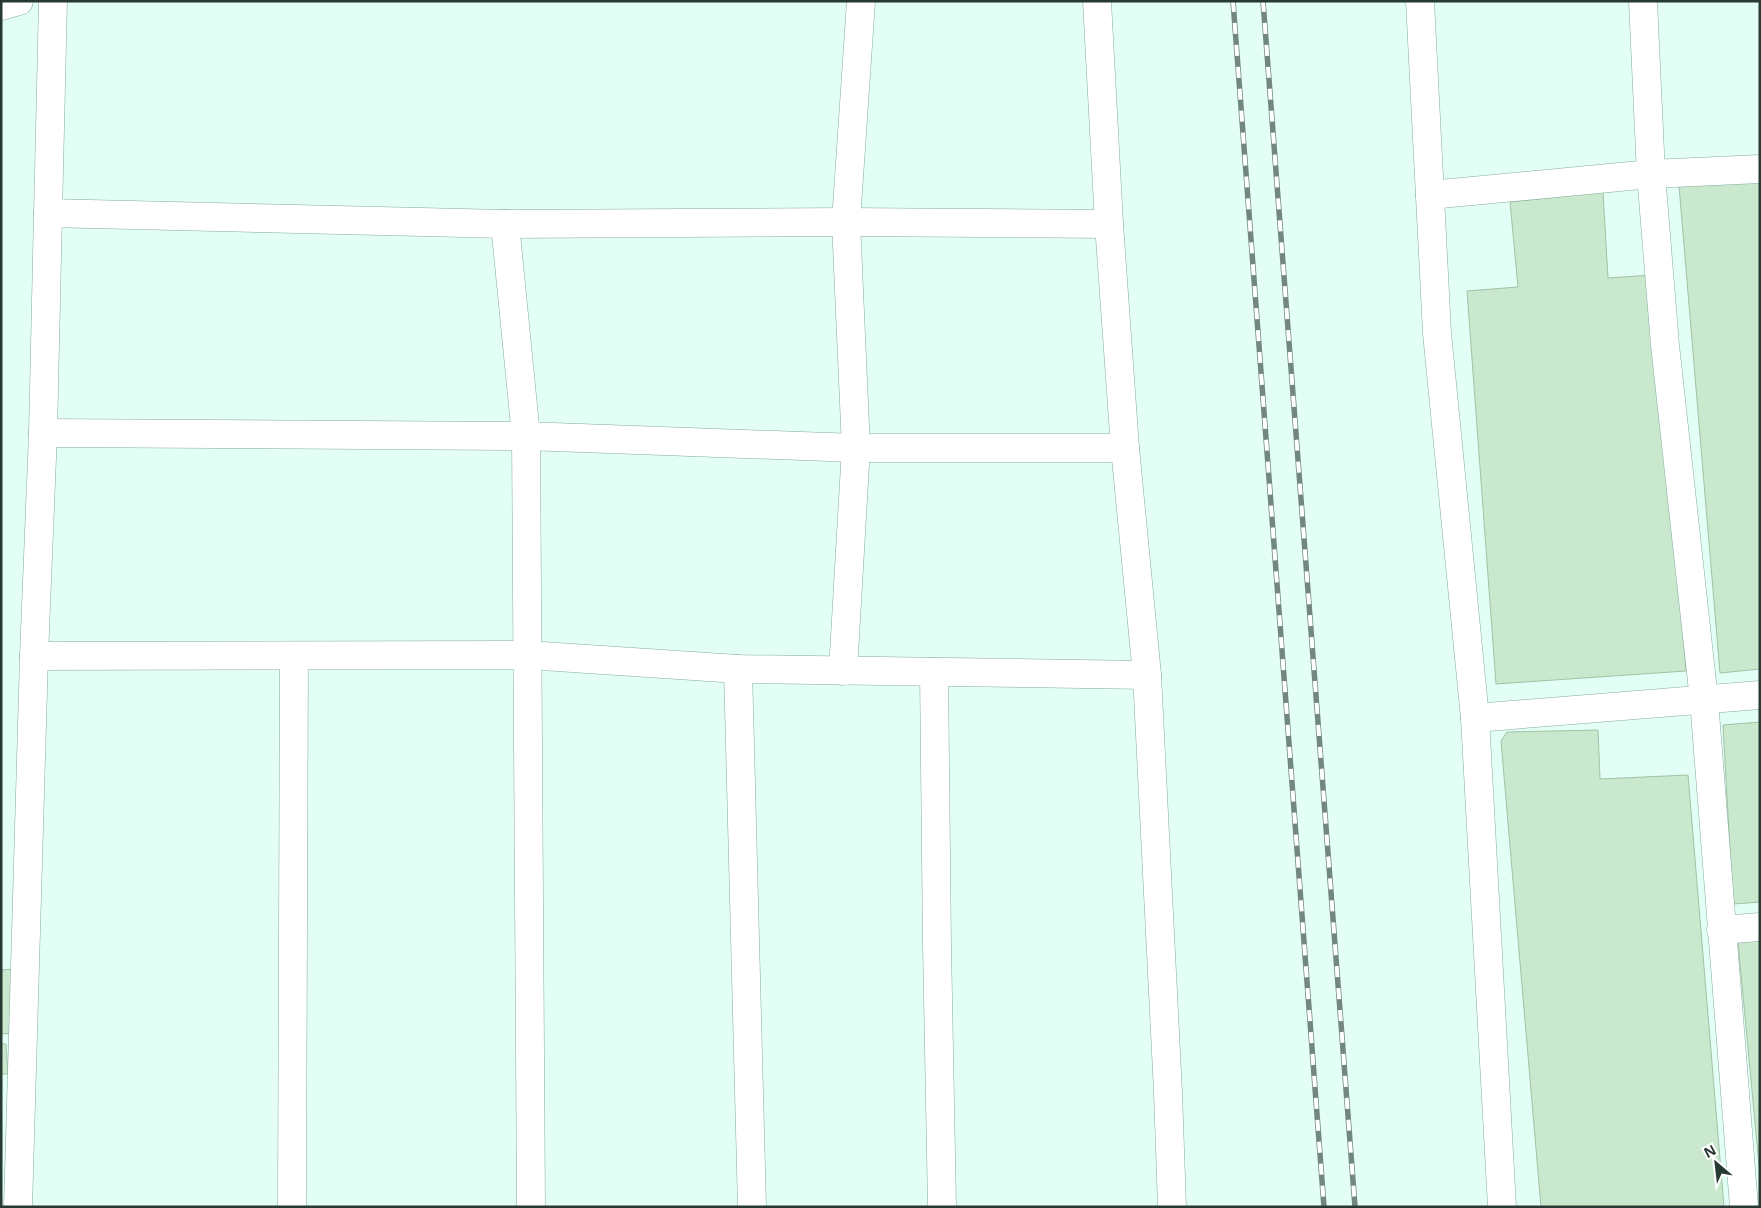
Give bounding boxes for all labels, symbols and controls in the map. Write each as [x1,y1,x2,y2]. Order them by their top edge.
north arrow [1691,1138,1741,1188]
text: N [1700,1140,1719,1162]

